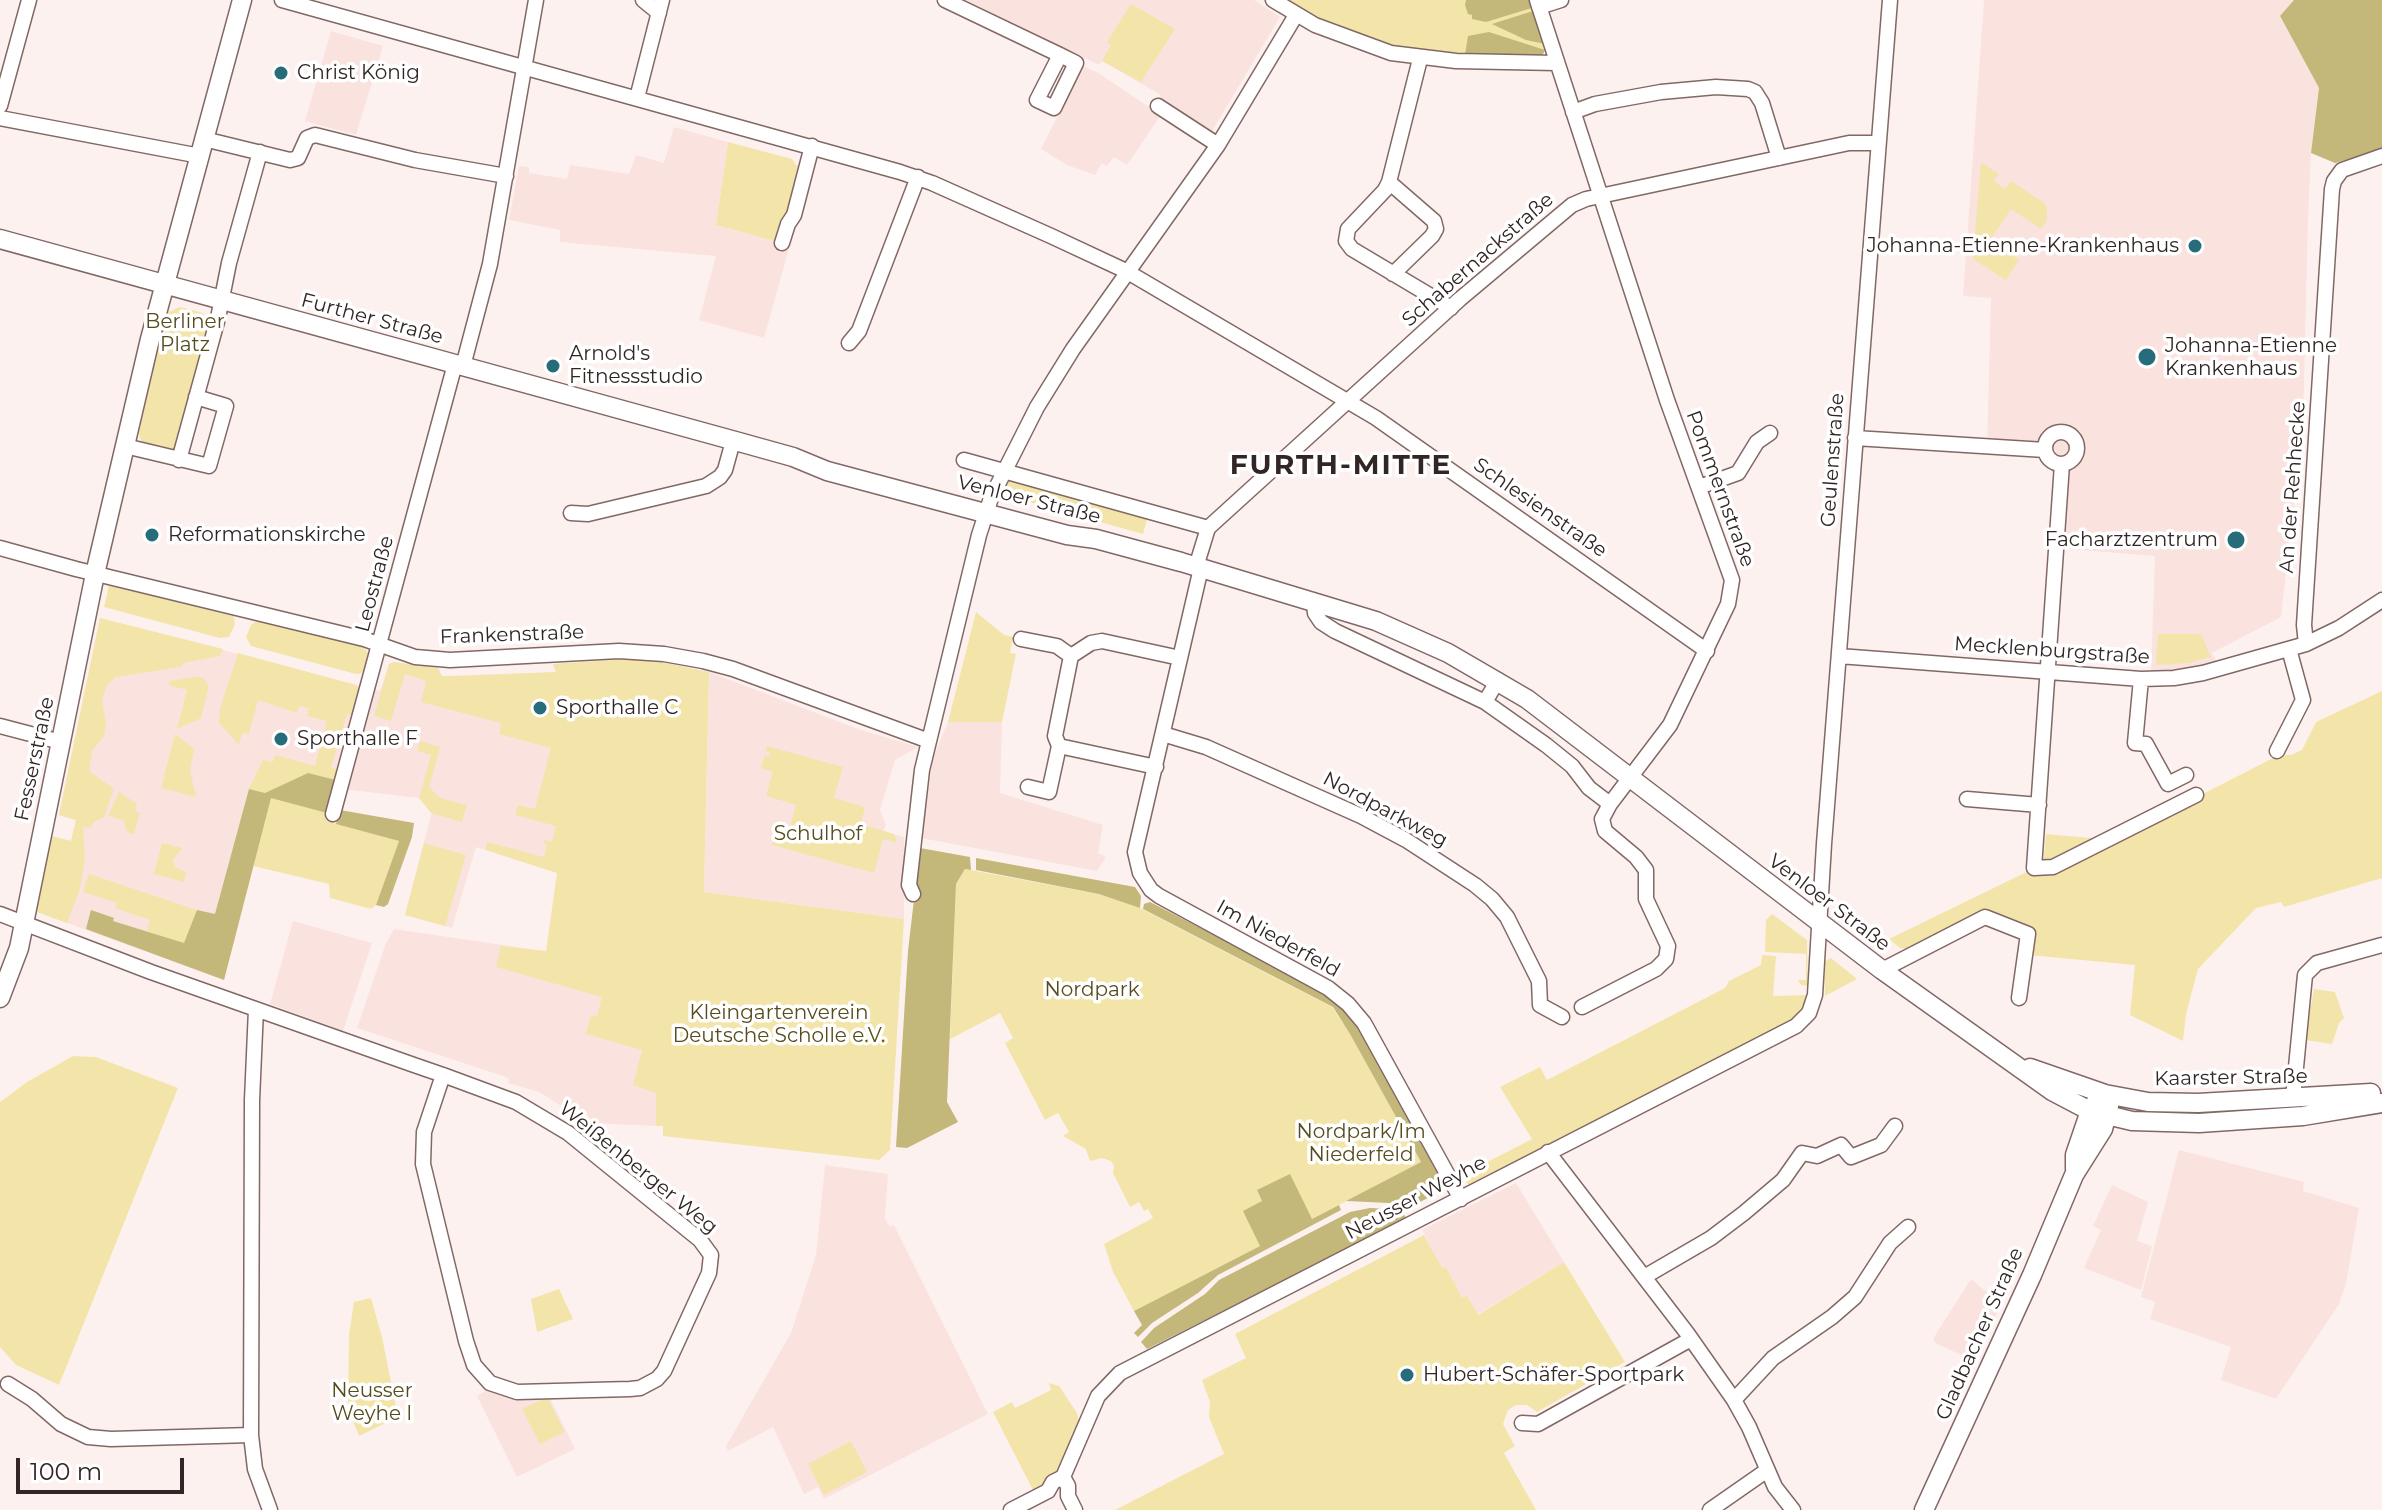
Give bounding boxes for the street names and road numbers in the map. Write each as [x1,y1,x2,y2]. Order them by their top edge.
street label: Schabernackstraße [1397,188,1559,332]
street label: Further Straße [298,289,446,349]
street label: Geulenstraße [1816,392,1850,528]
street label: An der Rehhecke [2275,400,2311,574]
street label: Pommernstraße [1681,407,1759,571]
street label: Schlesienstraße [1469,453,1611,563]
street label: Venloer Straße [955,471,1103,529]
street label: Leostraße [351,533,399,635]
street label: Frankenstraße [439,620,585,650]
street label: Mecklenburgstraße [1953,632,2151,670]
street label: Fesserstraße [10,695,60,823]
street label: Nordparkweg [1319,767,1451,853]
street label: Venloer Straße [1763,849,1895,957]
street label: Im Niederfeld [1212,895,1344,983]
street label: Kaarster Straße [2154,1065,2308,1091]
street label: Weißenberger Weg [554,1097,722,1239]
street label: Neusser Weyhe [1341,1151,1491,1245]
street label: Gladbacher Straße [1931,1244,2029,1424]

